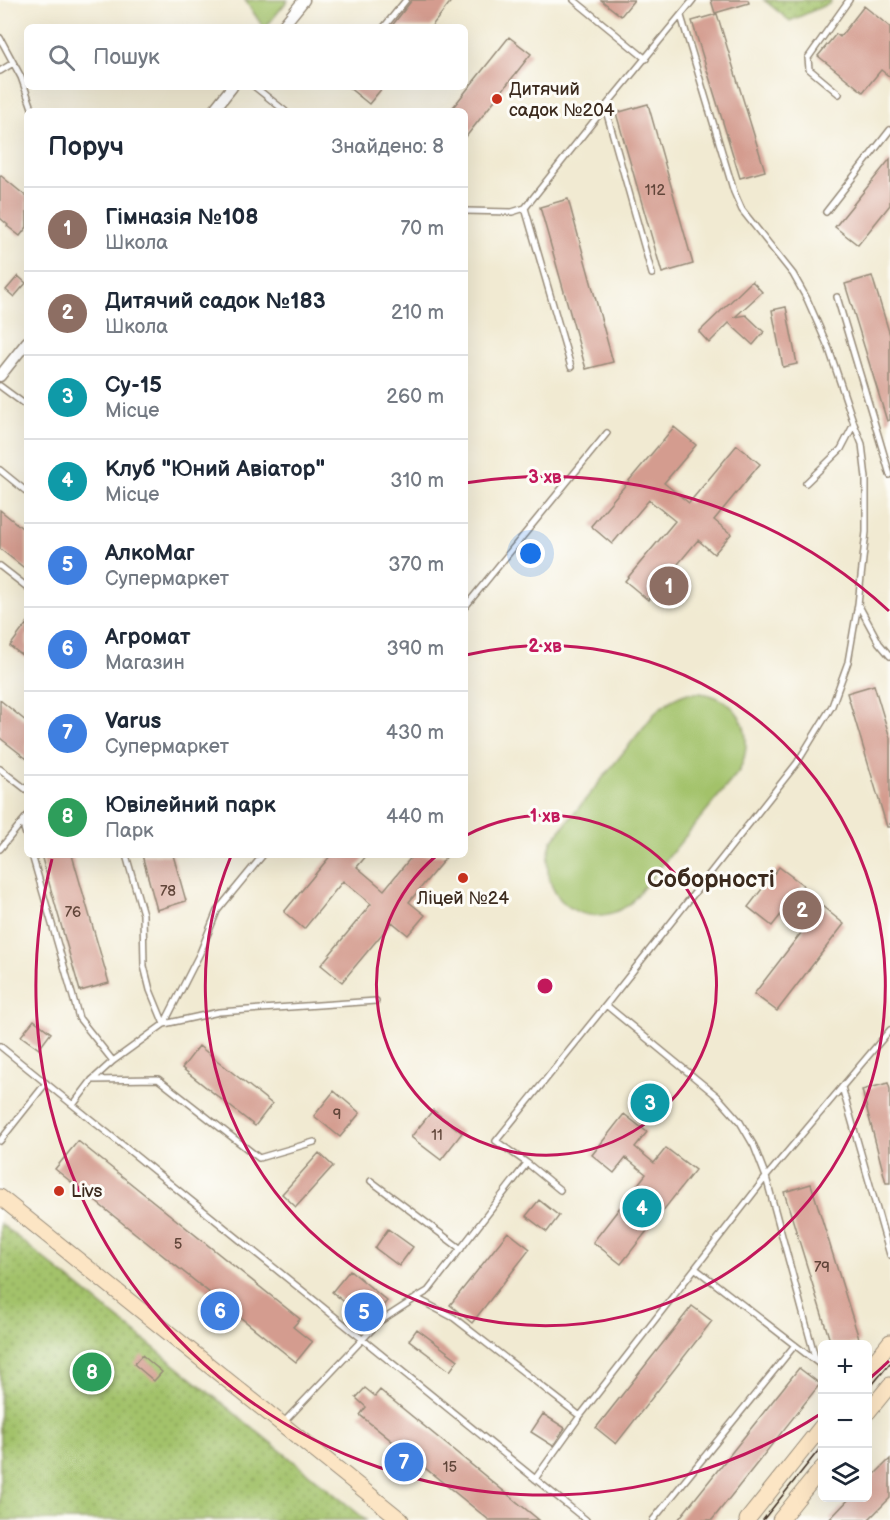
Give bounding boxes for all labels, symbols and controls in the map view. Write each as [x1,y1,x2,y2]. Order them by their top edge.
search box [24,24,468,90]
icon: search [45,41,78,74]
text: Пошук [93,44,160,71]
place label: Дитячий садок №204 [509,79,615,121]
marker: Дитячий садок №204 [490,92,504,106]
text: Поруч [48,132,124,163]
text: Знайдено: 8 [332,135,444,159]
house number: 112 [645,181,665,200]
text: Гімназія №108 [105,204,259,231]
text: 1 [63,217,72,241]
text: 70 m [400,217,444,241]
text: Школа [105,231,168,255]
text: Дитячий садок №183 [105,288,326,315]
text: 2 [62,301,73,325]
text: 210 m [391,301,444,325]
text: Школа [105,315,168,339]
text: Су-15 [105,372,162,399]
text: 3 [62,385,73,409]
text: 260 m [386,385,444,409]
text: Місце [105,399,159,423]
text: Клуб "Юний Авіатор" [105,456,325,483]
text: 3 хв [528,467,562,488]
text: 4 [62,469,73,493]
text: 310 m [390,469,444,493]
text: Місце [105,483,159,507]
your location [516,539,545,568]
text: АлкоМаг [105,540,195,567]
text: 5 [62,553,73,577]
text: 370 m [388,553,444,577]
pin: 1 [650,564,688,608]
text: Супермаркет [105,567,229,591]
text: Агромат [105,624,191,651]
text: 2 хв [528,636,562,657]
text: 6 [61,637,74,661]
text: 390 m [386,637,444,661]
text: Магазин [105,651,185,675]
text: Varus [105,708,161,735]
text: 7 [62,721,73,745]
text: 430 m [386,721,444,745]
text: Супермаркет [105,735,229,759]
text: Ювілейний парк [105,792,276,819]
text: 8 [61,805,74,829]
text: 440 m [386,805,444,829]
text: 1 хв [530,806,560,827]
text: Парк [105,819,154,843]
district label: Соборності [647,865,775,894]
marker: Ліцей №24 [456,871,470,885]
house number: 78 [160,882,176,901]
place label: Ліцей №24 [416,888,509,909]
pin: 2 [782,888,822,932]
house number: 76 [65,903,81,922]
centre of rings [535,976,555,996]
pin: 3 [630,1080,670,1126]
house number: 9 [333,1105,341,1124]
house number: 11 [431,1126,443,1145]
place label: Livs [71,1181,103,1202]
marker: Livs [52,1184,66,1198]
pin: 4 [622,1186,662,1230]
house number: 5 [174,1235,182,1254]
house number: 79 [814,1258,830,1277]
pin: 6 [200,1288,240,1334]
pin: 5 [344,1290,384,1334]
map controls [818,1340,872,1502]
button: + [818,1340,872,1394]
pin: 8 [72,1350,112,1394]
button: − [818,1394,872,1448]
pin: 7 [384,1440,424,1484]
button: layers [818,1448,872,1502]
house number: 15 [443,1458,457,1477]

